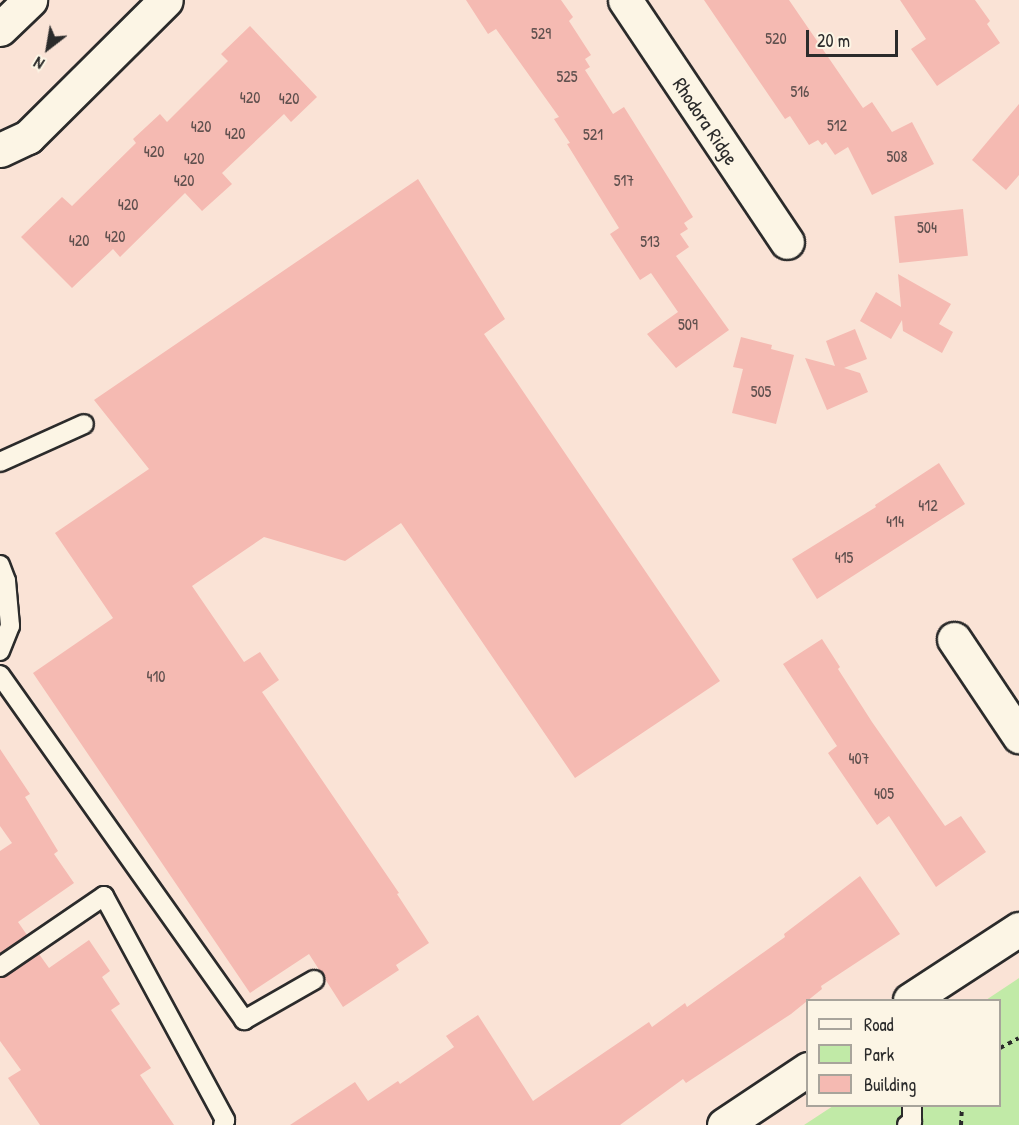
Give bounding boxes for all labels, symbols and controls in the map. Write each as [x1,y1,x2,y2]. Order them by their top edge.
north arrow [18,18,78,78]
scale bar [809,18,900,56]
house number: 529 [531,23,551,43]
house number: 520 [765,28,787,48]
text: 20 m [817,28,850,53]
text: N [29,52,48,75]
house number: 525 [556,66,578,86]
street label: Rhodora Ridge [668,73,744,169]
house number: 516 [791,81,809,101]
house number: 420 [240,87,260,107]
house number: 420 [279,88,299,108]
house number: 512 [827,115,847,135]
house number: 420 [191,116,211,136]
house number: 420 [225,123,245,143]
house number: 521 [583,124,603,144]
house number: 420 [144,141,164,161]
house number: 508 [887,146,907,166]
house number: 420 [184,148,204,168]
house number: 420 [174,170,194,190]
house number: 517 [614,170,634,190]
house number: 420 [118,194,138,214]
house number: 504 [917,217,937,237]
house number: 420 [105,226,125,246]
house number: 420 [69,230,89,250]
house number: 513 [640,231,660,251]
house number: 509 [678,314,698,334]
house number: 505 [751,381,771,401]
house number: 412 [918,495,938,515]
house number: 414 [886,511,904,531]
house number: 415 [835,547,853,567]
house number: 410 [147,666,165,686]
house number: 407 [848,748,870,768]
house number: 405 [874,783,894,803]
legend [806,999,1001,1107]
text: Road [864,1012,894,1037]
text: Park [864,1042,894,1067]
text: Building [864,1072,916,1097]

